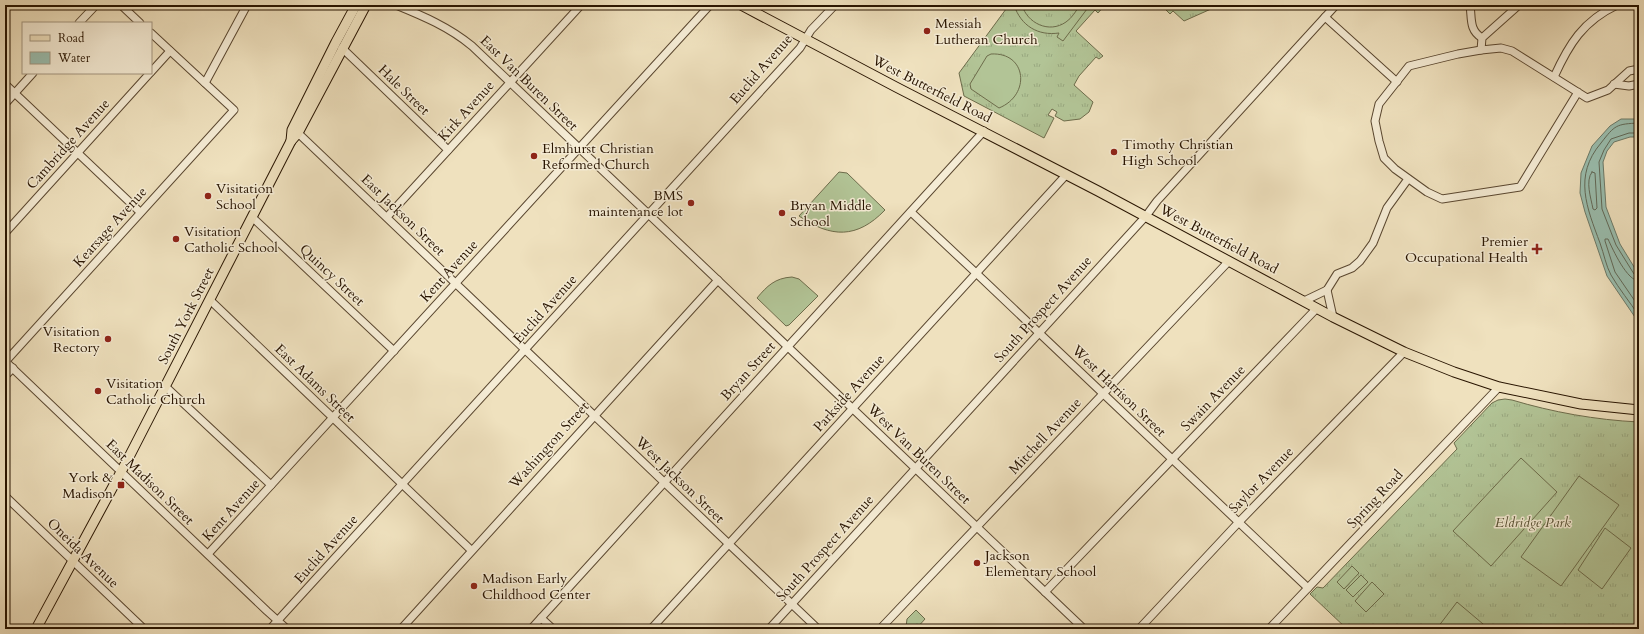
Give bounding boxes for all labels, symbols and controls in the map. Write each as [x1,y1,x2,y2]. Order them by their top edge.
place label: Messiah Lutheran Church [935,14,1038,49]
legend [22,22,152,74]
marker: Messiah Lutheran Church [922,26,932,36]
text: Road [58,30,85,46]
street label: Euclid Avenue [725,30,797,108]
street label: East Van Buren Street [476,31,583,135]
text: Water [57,50,91,66]
street label: West Butterfield Road [868,50,996,128]
street label: Hale Street [374,61,434,120]
street label: Kirk Avenue [433,76,499,146]
street label: Cambridge Avenue [22,95,114,193]
place label: Timothy Christian High School [1122,135,1233,170]
place label: Elmhurst Christian Reformed Church [542,139,654,174]
marker: Timothy Christian High School [1109,147,1119,157]
marker: Elmhurst Christian Reformed Church [529,151,539,161]
street label: East Jackson Street [357,170,450,260]
place label: Visitation School [216,179,273,214]
street label: Kearsage Avenue [69,183,151,271]
place label: BMS maintenance lot [588,186,684,221]
marker: Visitation School [203,191,213,201]
place label: Bryan Middle School [790,196,872,231]
marker: BMS maintenance lot [686,198,696,208]
street label: West Butterfield Road [1155,199,1282,279]
marker: Bryan Middle School [777,208,787,218]
place label: Visitation Catholic School [184,222,278,257]
place label: Premier Occupational Health [1405,232,1529,267]
marker: Visitation Catholic School [171,234,181,244]
street label: Kent Avenue [416,236,482,306]
street label: Quincy Street [295,240,369,311]
marker: Premier Occupational Health [1531,243,1543,255]
street label: South Prospect Avenue [990,252,1096,366]
street label: South York Street [153,264,219,368]
street label: Euclid Avenue [509,270,581,348]
place label: Visitation Rectory [43,322,101,357]
marker: Visitation Rectory [103,334,113,344]
street label: Bryan Street [716,337,780,405]
street label: East Adams Street [271,340,360,427]
street label: West Harrison Street [1067,340,1171,441]
street label: Parkside Avenue [809,350,889,436]
street label: Swain Avenue [1177,361,1249,435]
place label: Visitation Catholic Church [106,374,206,409]
marker: Visitation Catholic Church [93,386,103,396]
street label: Mitchell Avenue [1005,394,1085,478]
street label: Washington Street [504,397,594,493]
street label: West Van Buren Street [862,399,975,509]
street label: West Jackson Street [631,432,729,528]
street label: East Madison Street [102,435,199,529]
street label: Saylor Avenue [1224,443,1298,517]
street label: Spring Road [1343,465,1408,532]
place label: York & Madison [62,468,114,503]
street label: Kent Avenue [198,475,264,545]
marker: York & Madison [116,480,126,490]
street label: South Prospect Avenue [772,491,878,605]
street label: Euclid Avenue [290,510,362,588]
park label: Eldridge Park [1495,513,1571,532]
street label: Oneida Avenue [43,514,123,592]
place label: Jackson Elementary School [983,546,1097,581]
marker: Jackson Elementary School [972,558,982,568]
place label: Madison Early Childhood Center [482,569,591,604]
marker: Madison Early Childhood Center [469,581,479,591]

